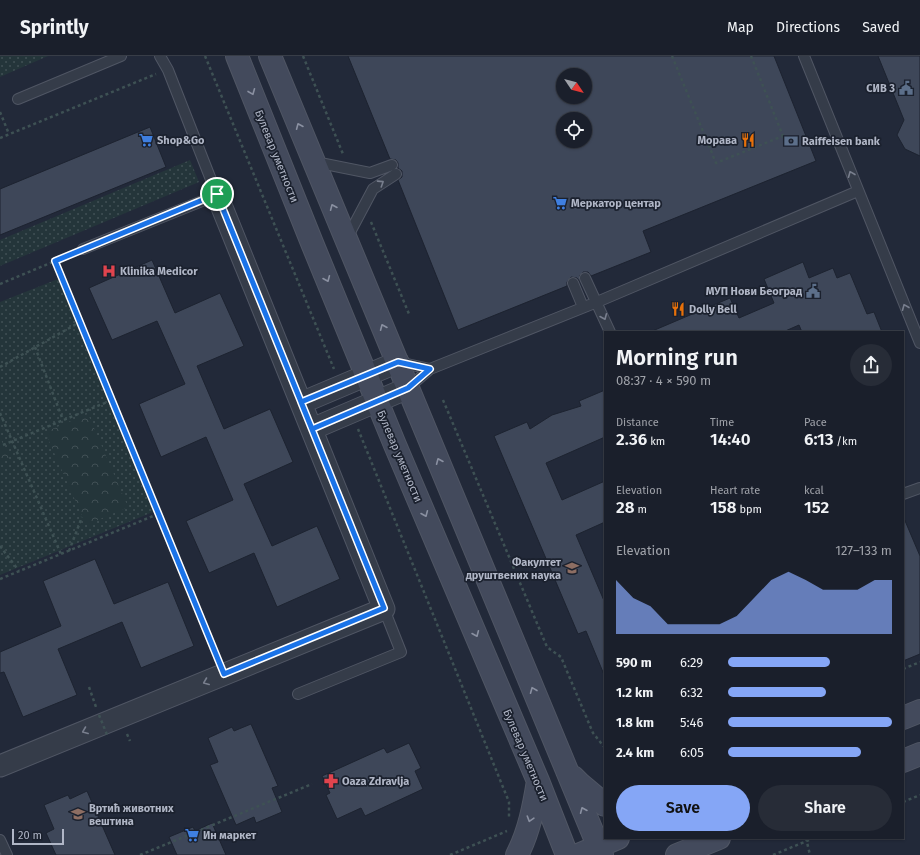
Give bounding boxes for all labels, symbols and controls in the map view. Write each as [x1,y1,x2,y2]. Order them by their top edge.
text: Sprintly [20,16,89,39]
text: Map [727,19,754,36]
text: Directions [776,19,840,36]
text: Saved [862,19,900,36]
north arrow [556,68,592,104]
map controls [556,68,592,148]
public building icon: СИВ 3 [898,80,914,96]
place label: СИВ 3 [866,82,895,95]
one-way arrow [247,89,255,96]
street label: Булевар уметности [252,108,301,204]
button: locate [556,112,592,148]
one-way arrow [296,122,304,130]
supermarket icon: Shop&Go [138,132,154,148]
restaurant icon: Морава [740,132,756,148]
bank icon: Raiffeisen bank [783,133,799,149]
place label: Shop&Go [157,134,205,147]
place label: Морава [697,134,737,147]
place label: Raiffeisen bank [802,135,881,148]
one-way arrow [848,170,856,178]
pin [200,177,234,211]
one-way arrow [377,181,384,188]
icon: arrive [206,183,228,205]
supermarket icon: Меркатор центар [552,195,568,211]
place label: Меркатор центар [571,197,661,210]
one-way arrow [329,203,337,210]
hospital icon: Klinika Medicor [101,263,117,279]
place label: Klinika Medicor [120,265,198,278]
one-way arrow [322,275,330,282]
public building icon: МУП Нови Београд [805,283,821,299]
place label: МУП Нови Београд [706,285,802,298]
restaurant icon: Dolly Bell [670,301,686,317]
place label: Dolly Bell [689,303,737,316]
one-way arrow [902,304,910,311]
one-way arrow [599,313,607,320]
one-way arrow [379,323,387,330]
text: Morning run [616,344,738,371]
button: share [850,344,892,386]
text: 08:37 · 4 × 590 m [616,373,711,388]
street label: Булевар уметности [374,408,425,504]
text: Distance [616,416,659,429]
text: Time [710,416,734,429]
text: Pace [804,416,827,429]
text: 2.36 [616,429,647,450]
text: 14:40 [710,429,751,450]
text: 6:13 [804,429,833,450]
text: km [647,435,665,448]
text: /km [833,435,857,448]
one-way arrow [435,458,443,465]
text: Elevation [616,484,662,497]
text: Heart rate [710,484,760,497]
text: kcal [804,484,824,497]
text: 28 [616,497,634,518]
text: 158 [710,497,736,518]
text: 152 [804,497,829,518]
text: m [634,503,647,516]
text: bpm [736,503,762,516]
one-way arrow [420,511,428,518]
text: Elevation [616,543,670,558]
text: 127–133 m [835,543,892,558]
place label: Факултет друштвених наука [466,556,562,582]
school or university icon: Факултет друштвених наука [564,560,580,576]
one-way arrow [471,630,479,637]
text: 590 m [616,655,652,670]
text: 6:29 [680,655,703,670]
one-way arrow [202,677,209,685]
text: 1.2 km [616,685,653,700]
text: 6:32 [680,685,703,700]
one-way arrow [530,687,538,694]
street label: Булевар уметности [500,707,551,803]
text: 1.8 km [616,715,654,730]
text: 5:46 [680,715,703,730]
one-way arrow [82,726,89,734]
text: 2.4 km [616,745,654,760]
text: 6:05 [680,745,704,760]
pharmacy icon: Oaza Zdravlja [323,773,339,789]
place label: Oaza Zdravlja [342,775,409,788]
button: Save [616,785,750,831]
button: Share [758,785,892,831]
place label: Вртић животних вештина [89,802,174,828]
school or university icon: Вртић животних вештина [70,806,86,822]
one-way arrow [580,807,588,814]
one-way arrow [527,815,535,822]
scale bar [12,827,64,846]
supermarket icon: Ин маркет [184,827,200,843]
text: 20 m [18,829,42,842]
place label: Ин маркет [203,829,257,842]

